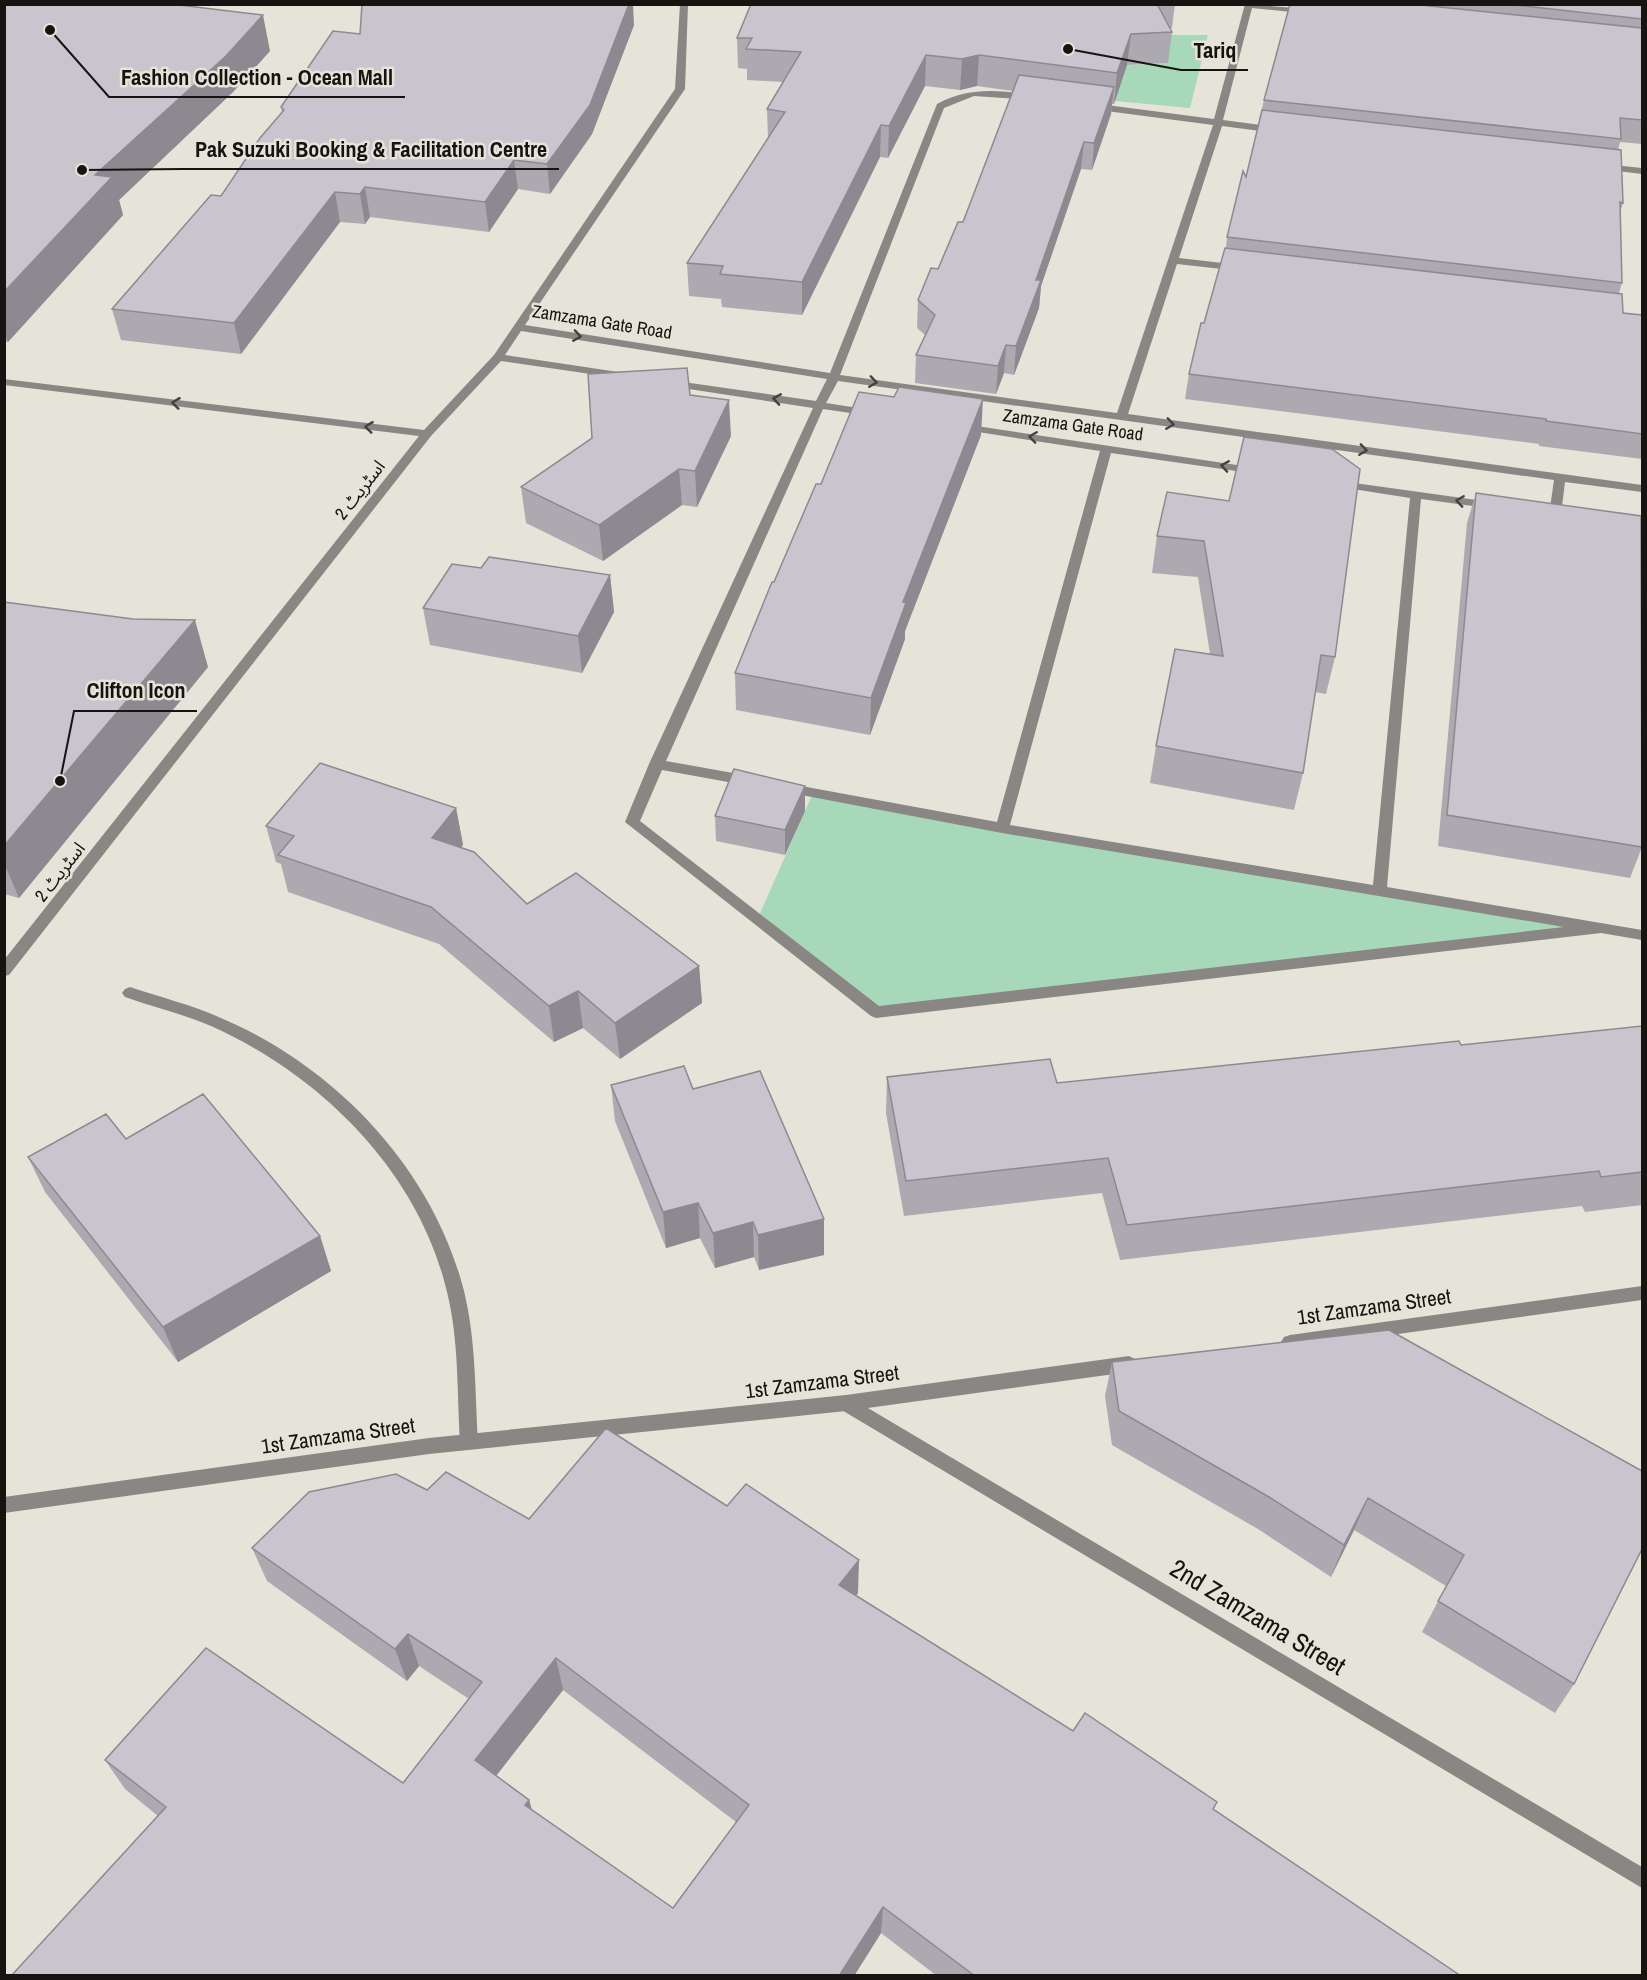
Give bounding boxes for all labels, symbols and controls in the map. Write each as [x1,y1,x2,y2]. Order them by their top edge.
callout: Tariq [1181,30,1248,70]
text: Tariq [1194,35,1236,65]
callout: Fashion Collection - Ocean Mall [109,57,405,97]
text: Fashion Collection - Ocean Mall [121,62,393,92]
callout: Pak Suzuki Booking & Facilitation Centre [183,129,559,169]
text: Pak Suzuki Booking & Facilitation Centre [195,134,547,164]
street label: Zamzama Gate Road [530,298,674,345]
one-way arrow [572,329,581,341]
one-way arrow [868,376,878,388]
one-way arrow [773,394,782,406]
one-way arrow [171,398,180,410]
street label: Zamzama Gate Road [1001,402,1145,447]
one-way arrow [1165,418,1175,430]
one-way arrow [365,421,374,434]
one-way arrow [1028,432,1037,444]
one-way arrow [1359,444,1368,456]
street label: اسٹریٹ 2 [328,455,391,525]
one-way arrow [1221,461,1230,473]
one-way arrow [1455,496,1464,508]
callout: Clifton Icon [74,671,197,711]
text: Clifton Icon [86,675,186,705]
street label: اسٹریٹ 2 [28,837,91,907]
street label: 1st Zamzama Street [1295,1281,1453,1332]
street label: 1st Zamzama Street [743,1358,901,1405]
street label: 1st Zamzama Street [259,1410,417,1461]
street label: 2nd Zamzama Street [1164,1550,1353,1683]

